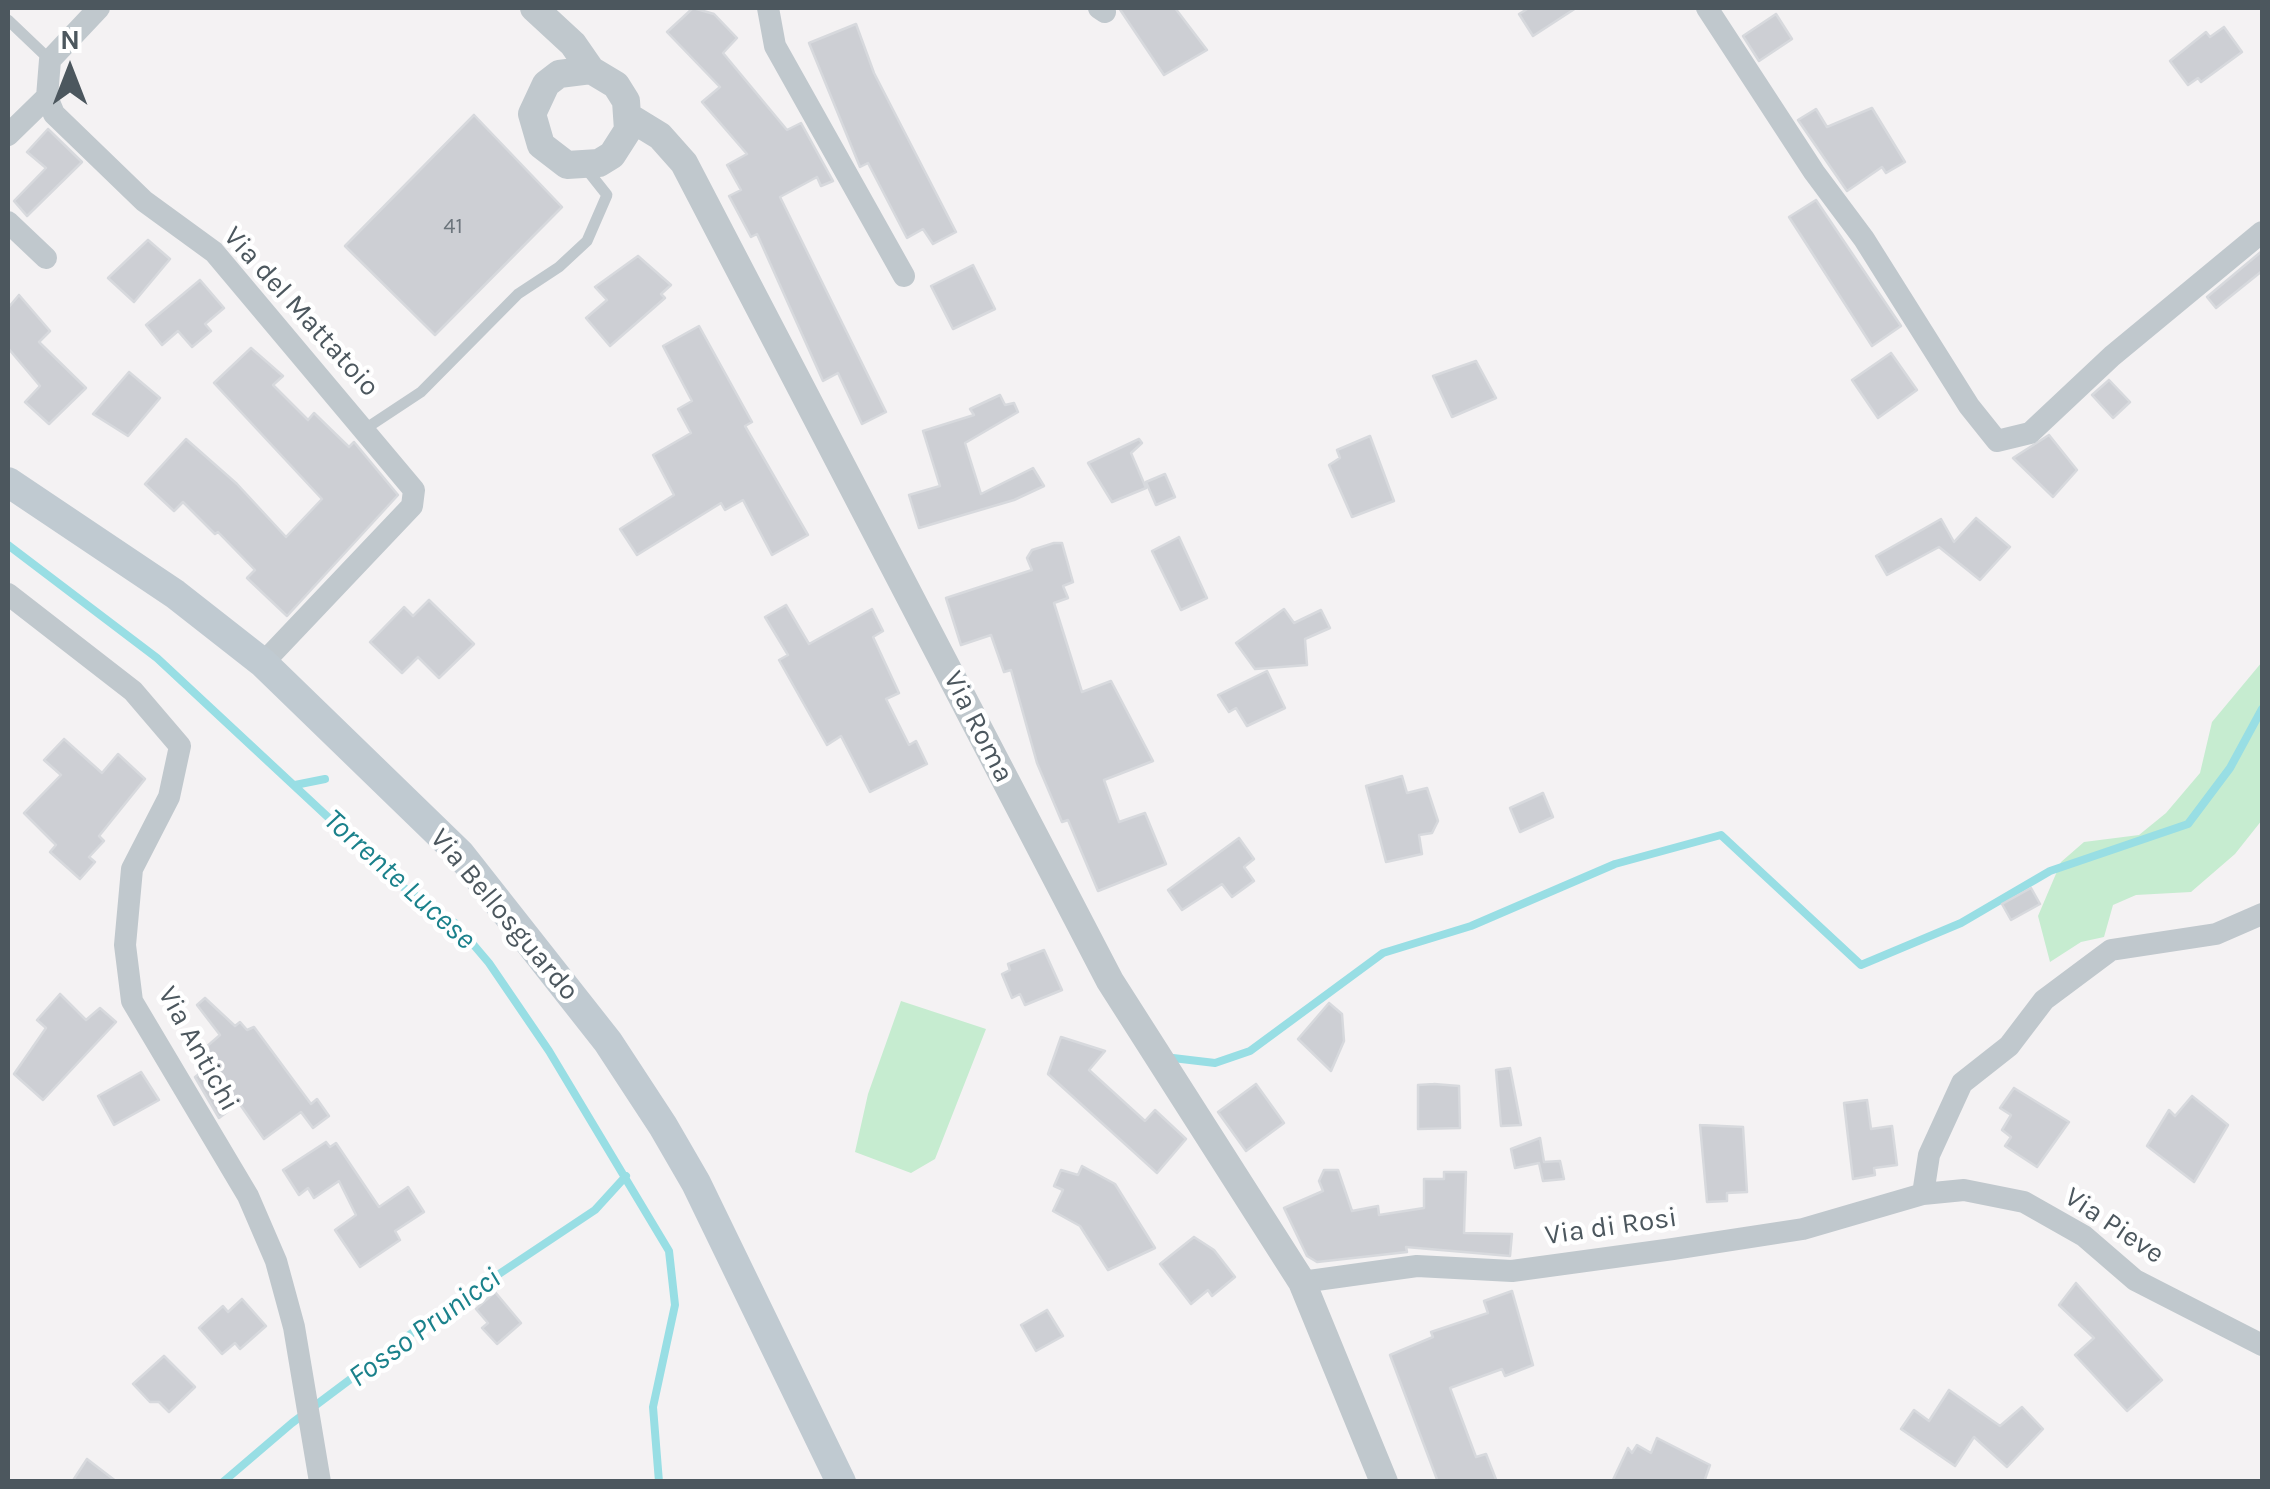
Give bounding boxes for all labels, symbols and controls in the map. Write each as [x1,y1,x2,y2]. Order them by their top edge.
north arrow [20,20,120,120]
text: N [60,23,80,56]
house number: 41 [443,214,463,240]
street label: Via del Mattatoio [216,220,386,404]
street label: Via Roma [936,666,1020,788]
water label: Torrente Lucese [316,802,482,958]
street label: Via Bellosguardo [422,822,586,1008]
street label: Via Antichi [150,981,246,1117]
street label: Via Pieve [2058,1181,2170,1271]
street label: Via di Rosi [1543,1201,1679,1253]
water label: Fosso Prunicci [342,1261,508,1395]

